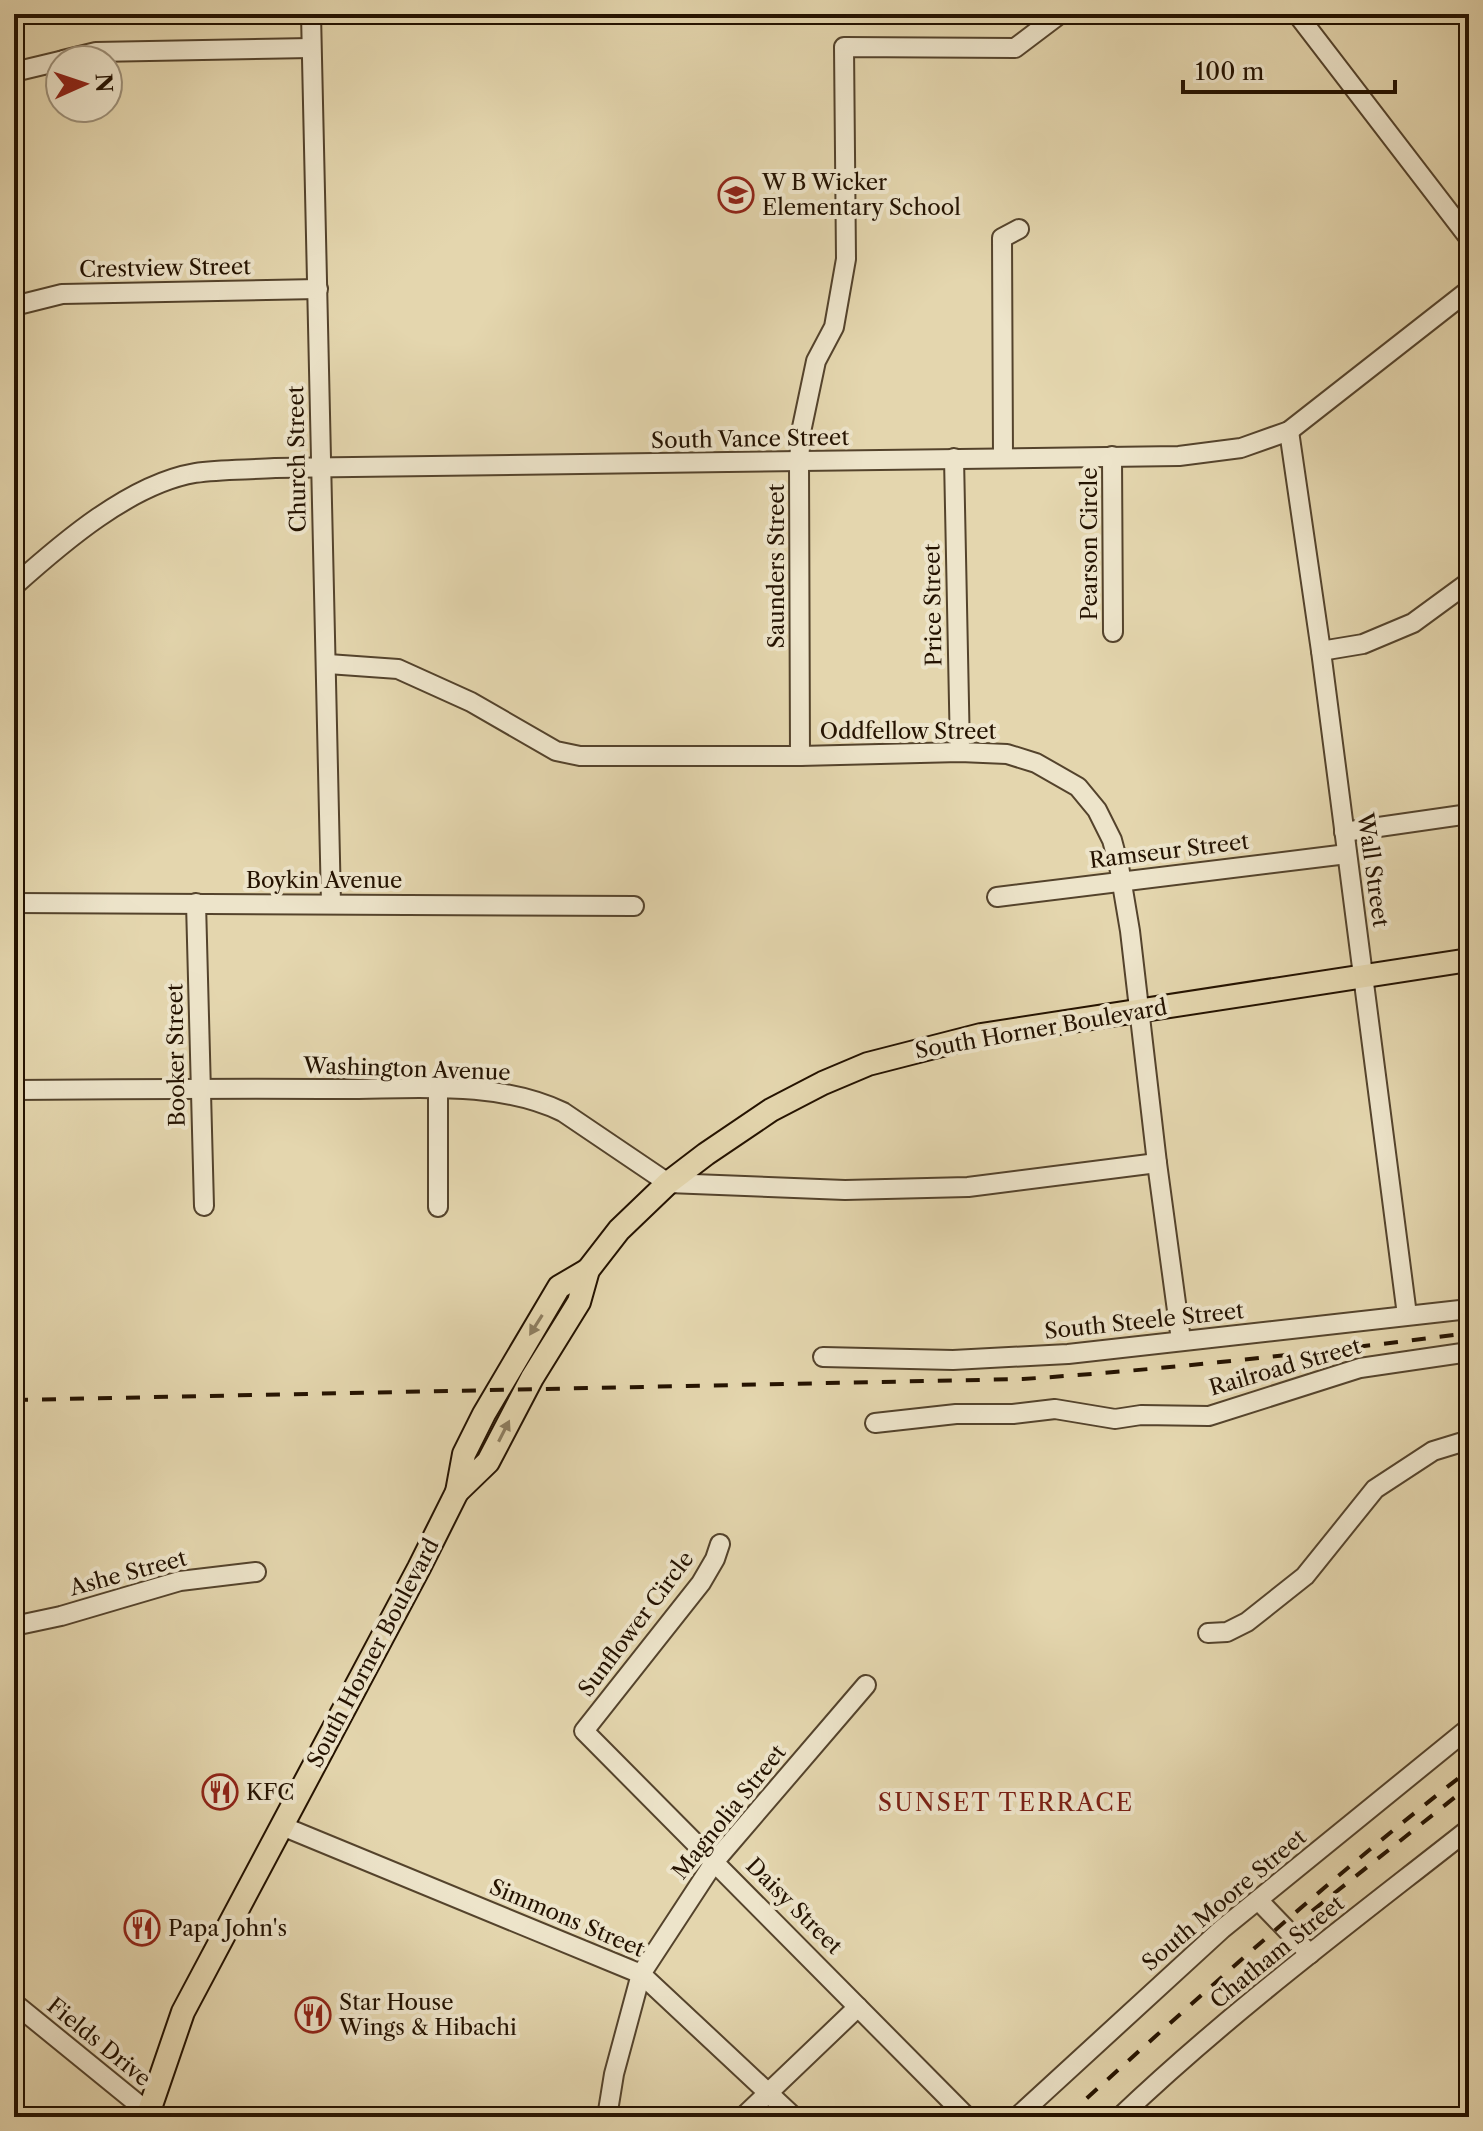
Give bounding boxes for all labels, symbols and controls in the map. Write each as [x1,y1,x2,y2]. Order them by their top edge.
north arrow [44,44,124,124]
scale bar [1183,44,1395,94]
text: 100 m [1195,57,1264,86]
text: N [89,73,117,93]
place label: W B Wicker Elementary School [761,169,961,221]
school or university icon: W B Wicker Elementary School [717,176,755,214]
street label: Crestview Street [79,253,251,283]
street label: Church Street [282,385,312,533]
street label: South Vance Street [651,424,849,454]
street label: Pearson Circle [1076,468,1103,620]
street label: Saunders Street [763,483,790,648]
street label: Price Street [918,543,948,667]
street label: Oddfellow Street [820,718,997,745]
street label: Wall Street [1351,810,1394,929]
street label: Ramseur Street [1088,828,1251,874]
street label: Boykin Avenue [246,867,402,894]
street label: Booker Street [161,983,191,1127]
street label: South Horner Boulevard [913,994,1169,1064]
street label: Washington Avenue [302,1052,511,1086]
street label: South Steele Street [1043,1297,1245,1345]
one-way arrow [529,1314,543,1336]
street label: Railroad Street [1206,1332,1364,1402]
one-way arrow [497,1420,510,1443]
street label: South Horner Boulevard [301,1534,445,1772]
street label: Ashe Street [65,1544,190,1602]
street label: Sunflower Circle [573,1546,699,1702]
street label: Magnolia Street [666,1739,792,1885]
restaurant icon: KFC [201,1773,239,1811]
place label: KFC [246,1779,294,1806]
district label: SUNSET TERRACE [878,1788,1134,1817]
street label: South Moore Street [1136,1823,1312,1976]
street label: Daisy Street [740,1852,848,1960]
street label: Simmons Street [485,1873,649,1963]
street label: Chatham Street [1205,1890,1349,2014]
restaurant icon: Papa John's [123,1909,161,1947]
place label: Papa John's [168,1915,287,1942]
place label: Star House Wings & Hibachi [338,1989,517,2041]
street label: Fields Drive [42,1992,156,2092]
restaurant icon: Star House Wings & Hibachi [294,1996,332,2034]

